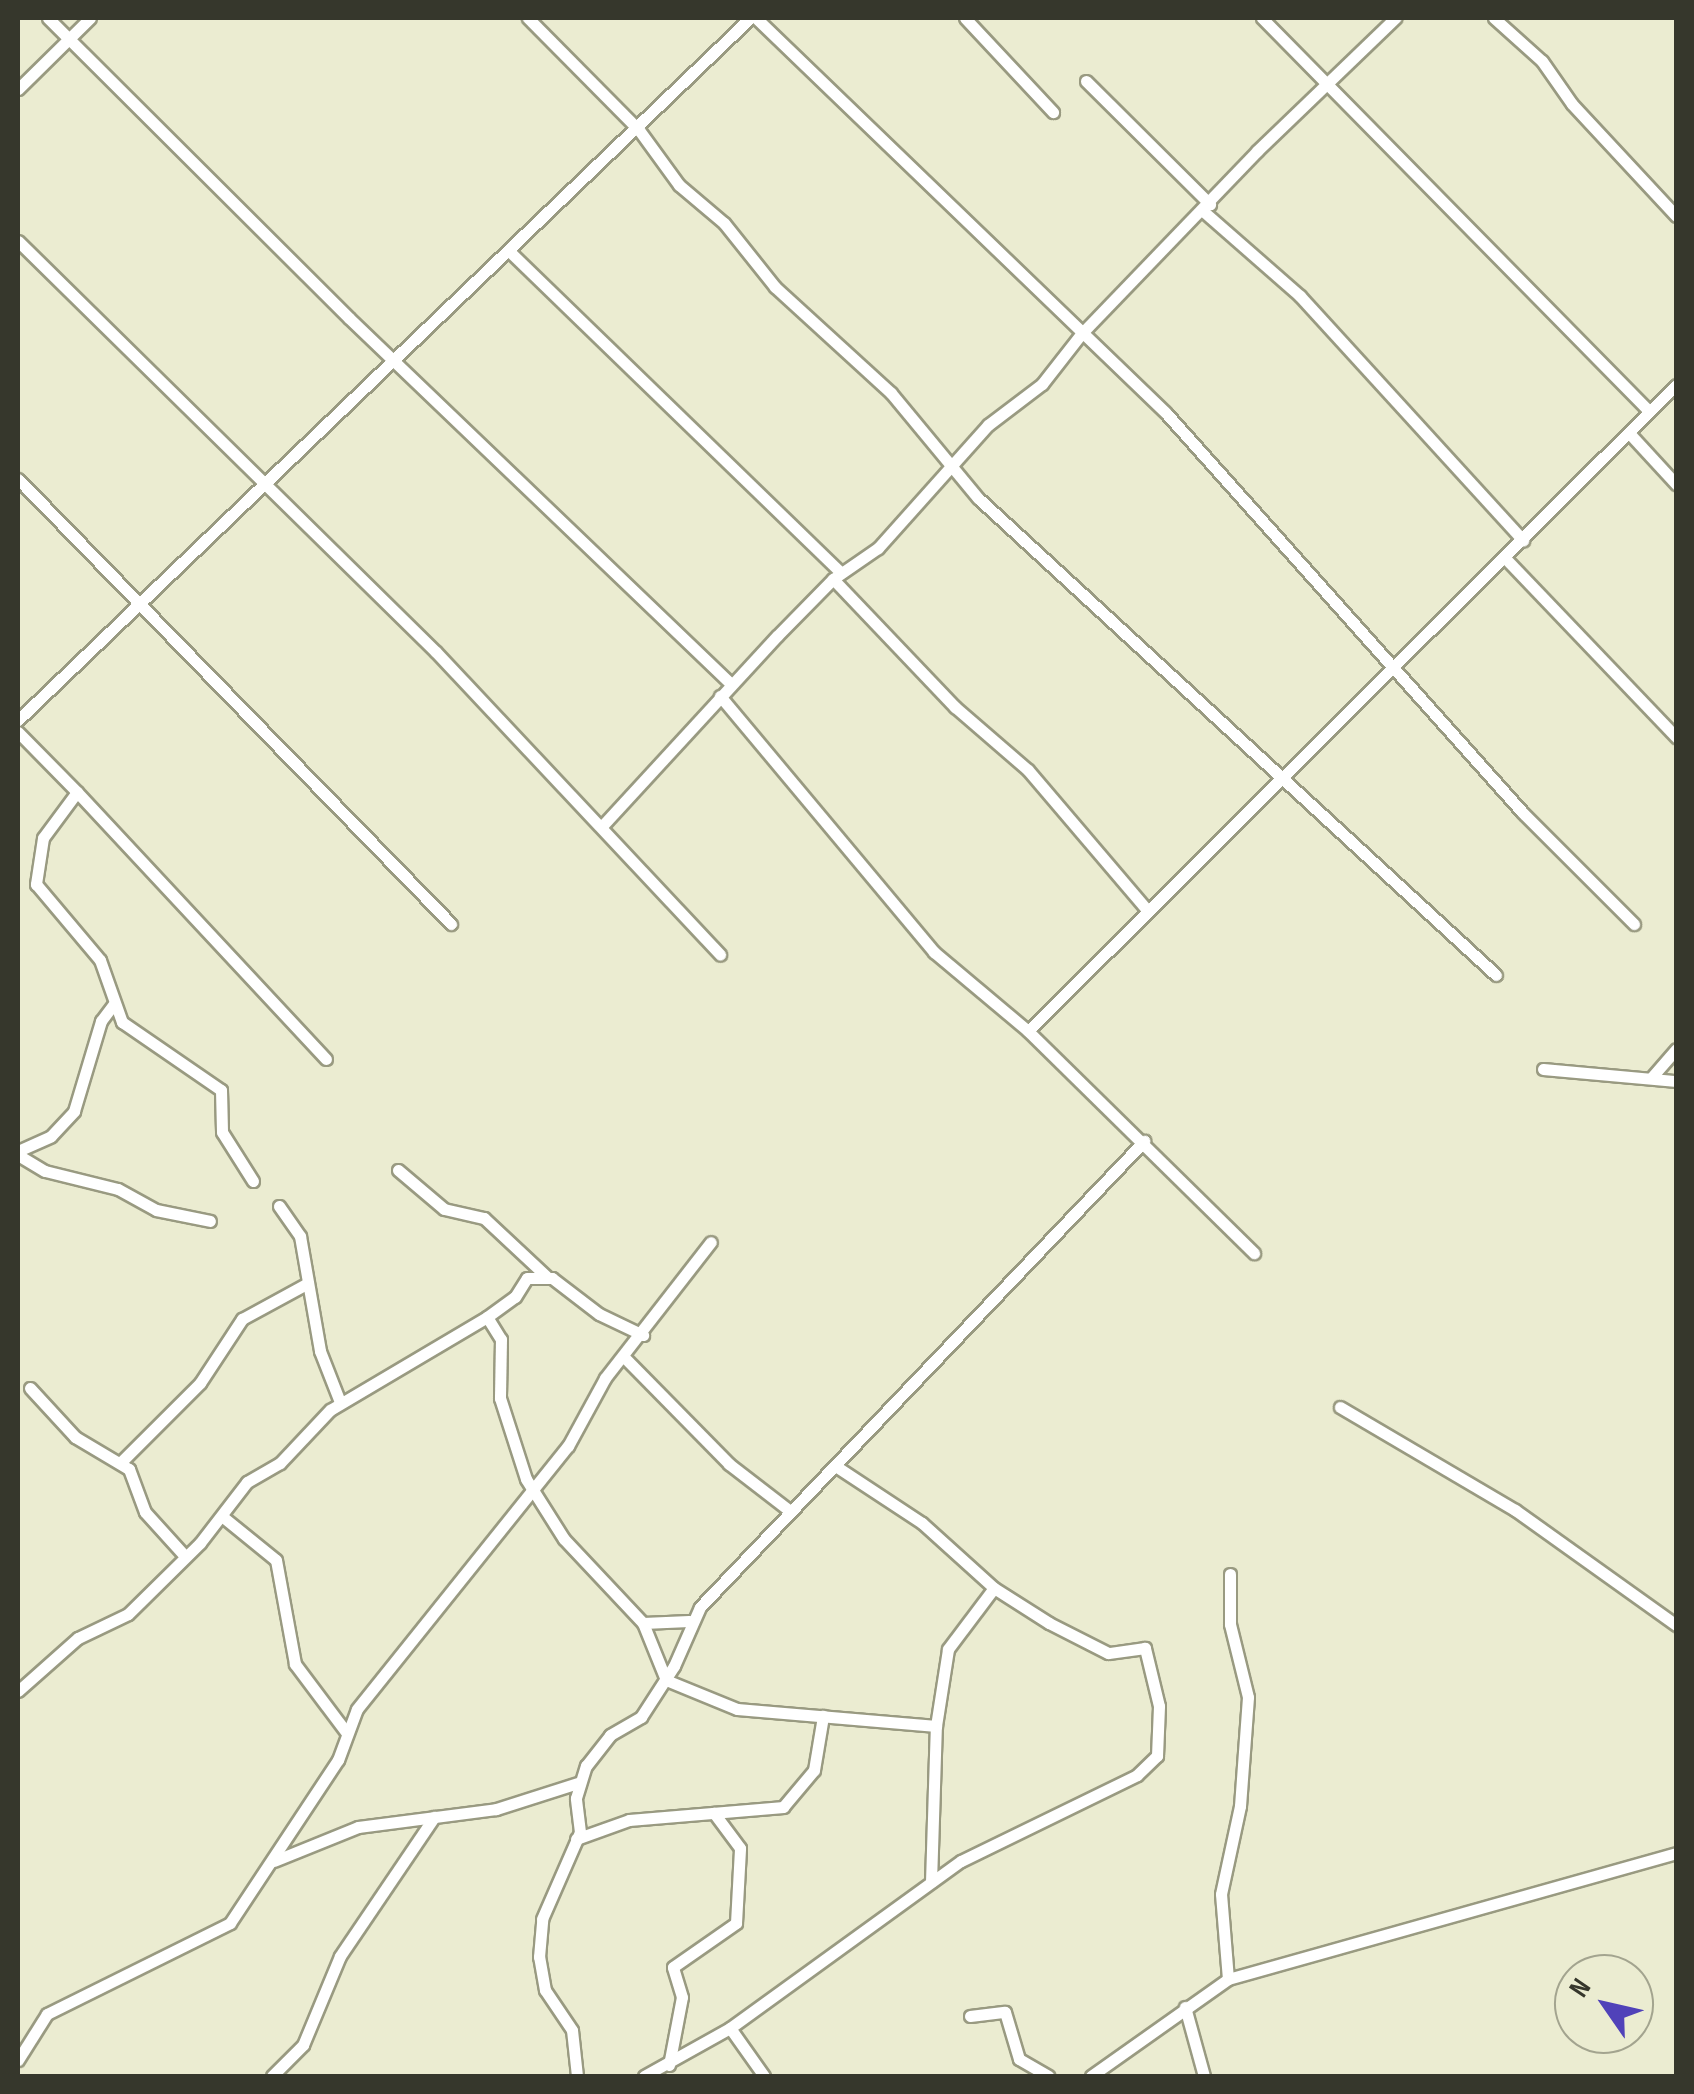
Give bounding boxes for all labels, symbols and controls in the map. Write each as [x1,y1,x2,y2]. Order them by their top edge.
north arrow [1554,1954,1654,2054]
text: N [1563,1973,1598,2003]

